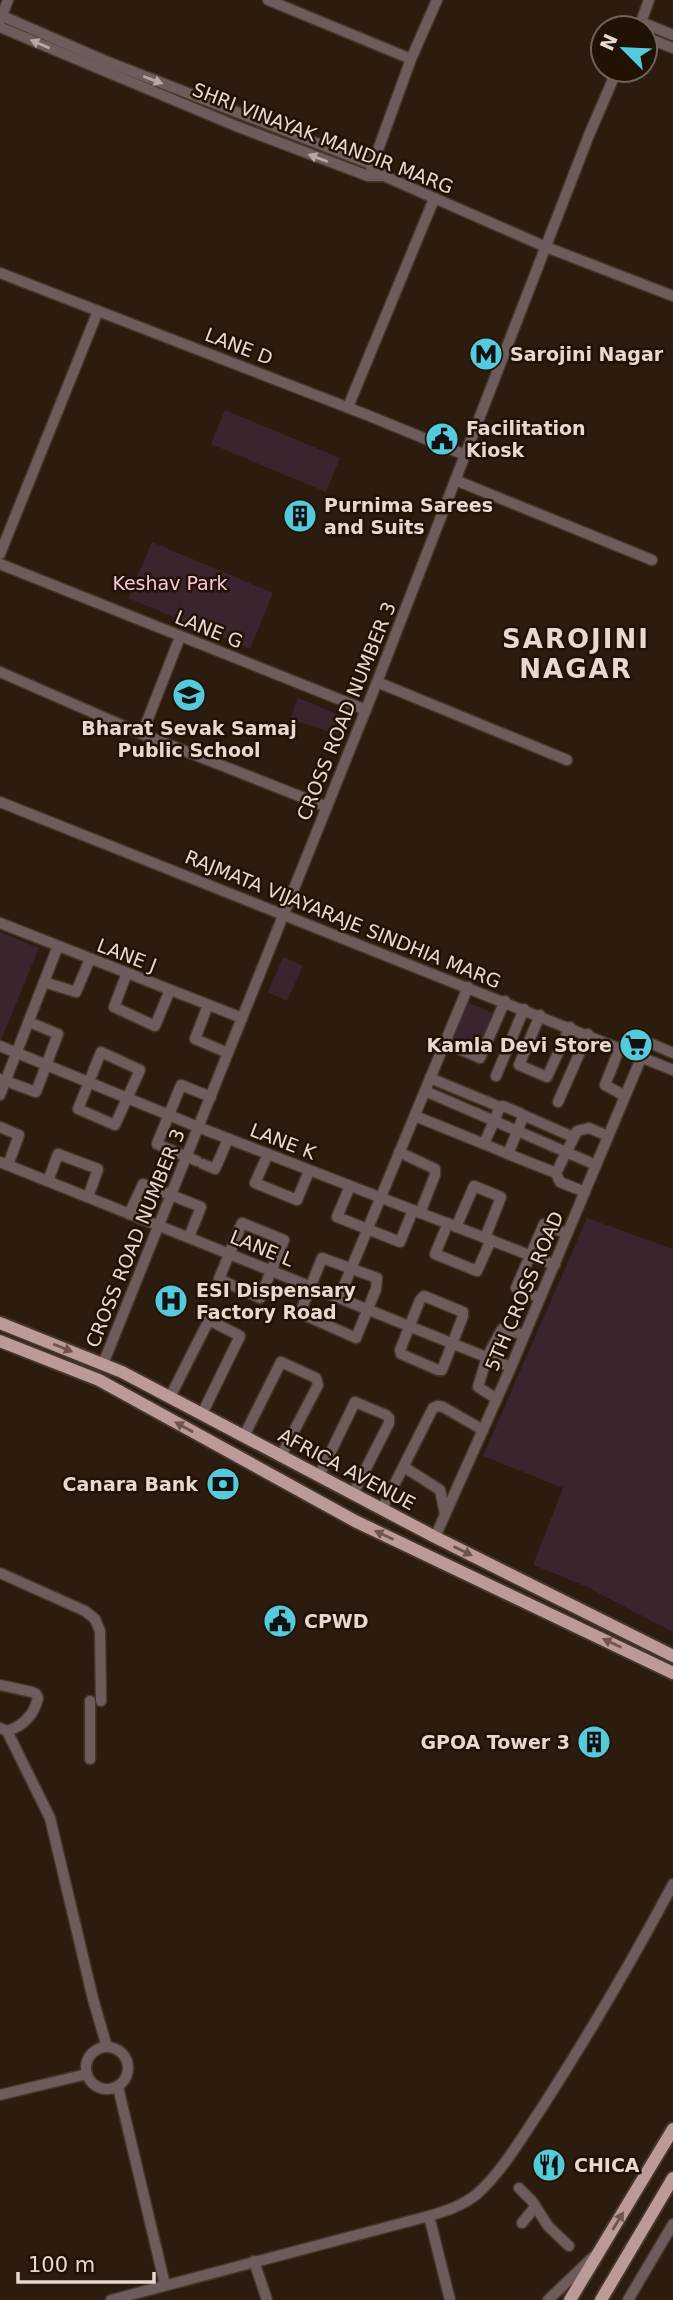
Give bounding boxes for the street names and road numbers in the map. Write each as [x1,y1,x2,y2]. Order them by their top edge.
street label: SHRI VINAYAK MANDIR MARG [189,78,457,198]
street label: LANE D [202,323,276,369]
street label: CROSS ROAD NUMBER 3 [292,598,400,824]
street label: LANE G [172,606,246,652]
street label: RAJMATA VIJAYARAJE SINDHIA MARG [182,845,504,993]
street label: LANE J [94,934,160,976]
street label: LANE K [247,1118,320,1164]
street label: CROSS ROAD NUMBER 3 [81,1125,189,1351]
street label: 5TH CROSS ROAD [480,1208,568,1374]
street label: LANE L [227,1225,297,1271]
street label: AFRICA AVENUE [275,1424,419,1514]

